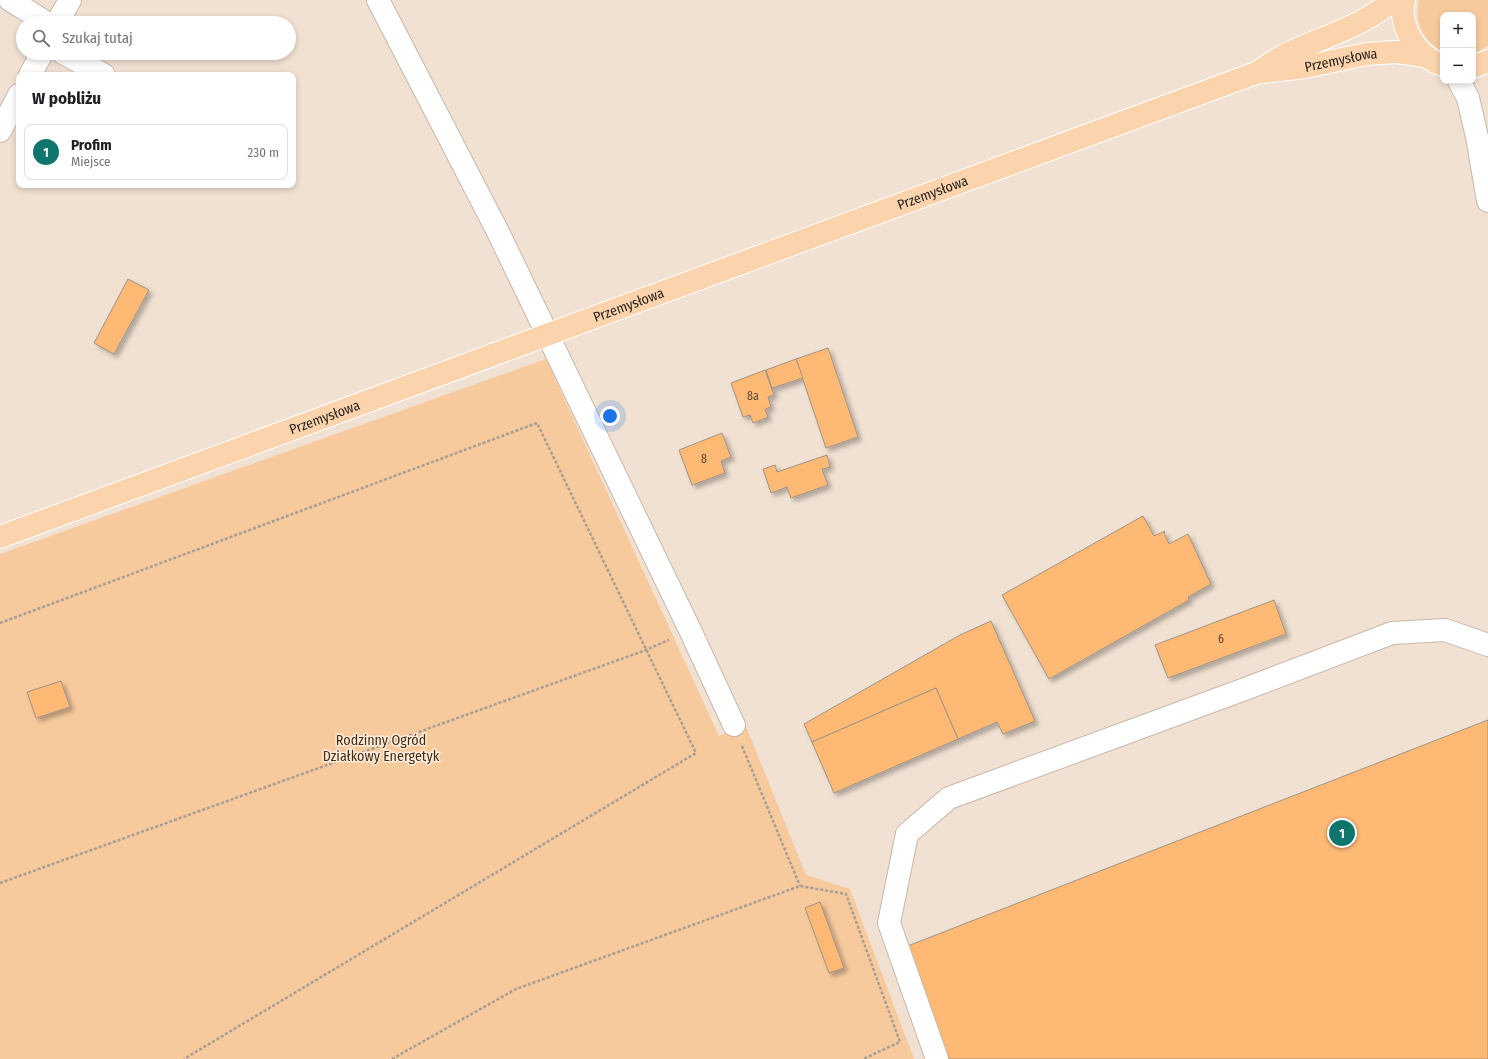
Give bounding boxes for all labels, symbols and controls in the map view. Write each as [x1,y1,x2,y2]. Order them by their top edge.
map controls [1440,12,1476,84]
button: + [1440,12,1476,48]
search box [16,16,296,60]
icon: search [30,27,52,49]
text: Szukaj tutaj [62,29,133,47]
street label: Przemysłowa [1303,45,1378,76]
button: − [1440,48,1476,84]
text: W pobliżu [32,88,101,109]
text: Profim [71,136,112,154]
text: 1 [43,145,49,160]
text: 230 m [248,145,279,160]
text: Miejsce [71,154,111,169]
street label: Przemysłowa [895,172,970,214]
street label: Przemysłowa [591,284,666,326]
house number: 8a [747,389,759,403]
street label: Przemysłowa [287,397,363,438]
your location [600,406,620,426]
house number: 8 [701,452,707,466]
house number: 6 [1218,632,1224,646]
park label: Rodzinny Ogród Działkowy Energetyk [323,732,440,765]
pin: 1 [1329,818,1355,848]

